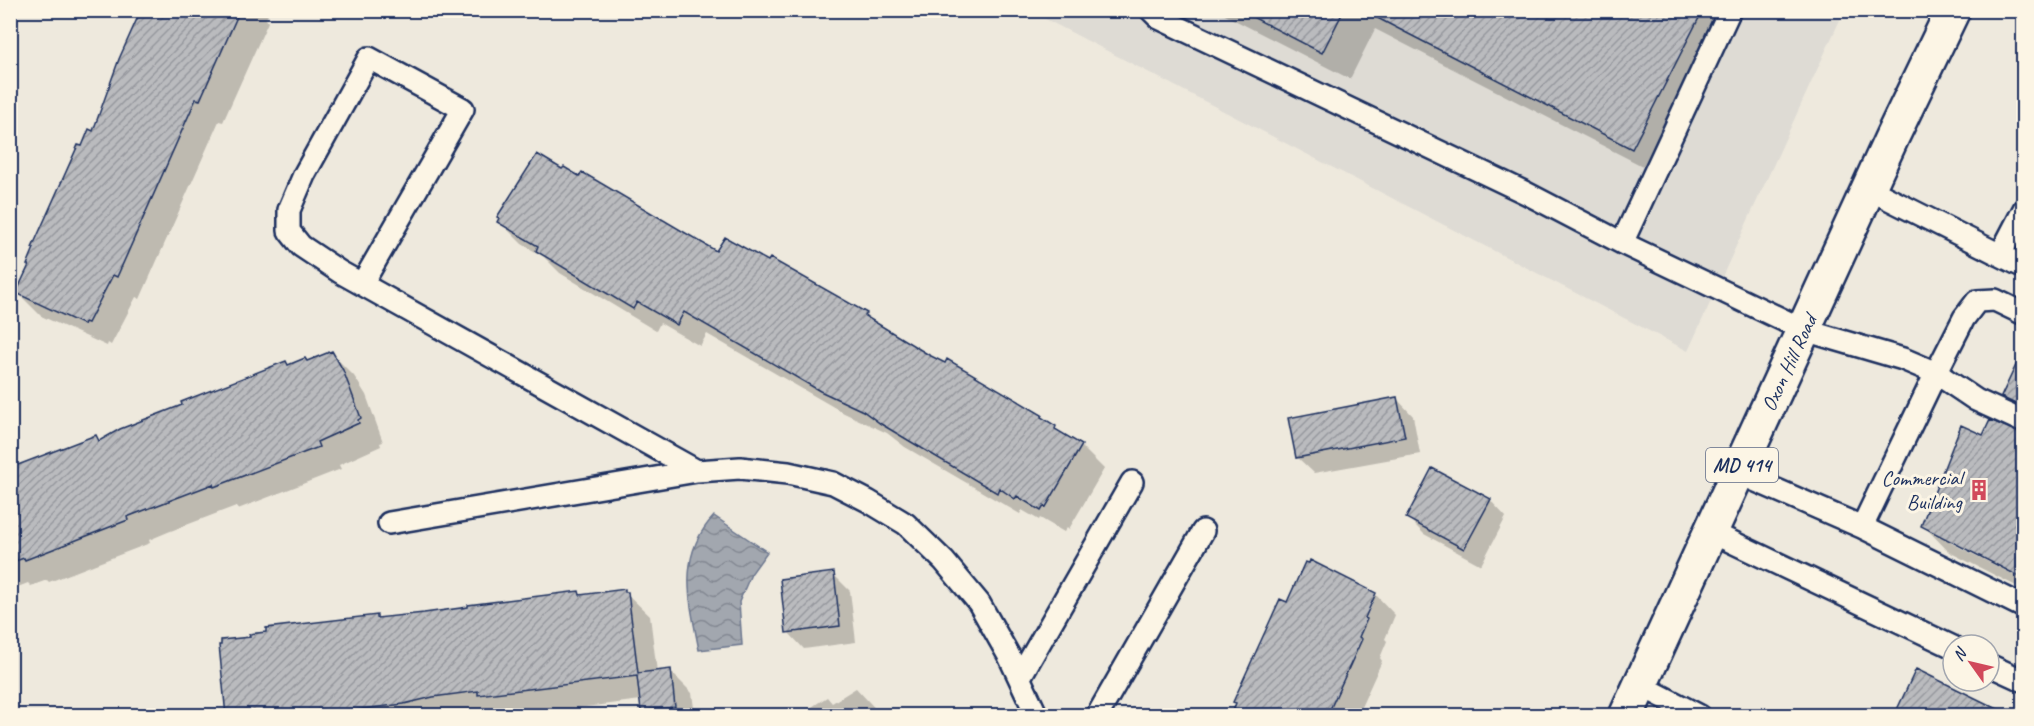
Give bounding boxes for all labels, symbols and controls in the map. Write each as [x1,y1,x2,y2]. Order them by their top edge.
street label: Oxon Hill Road [1755,307,1824,415]
road number: MD 414 [1706,448,1778,482]
place label: Commercial Building [1882,465,1965,515]
building icon: Commercial Building [1967,478,1991,502]
north arrow [1941,633,2001,693]
text: N [1948,643,1972,665]

